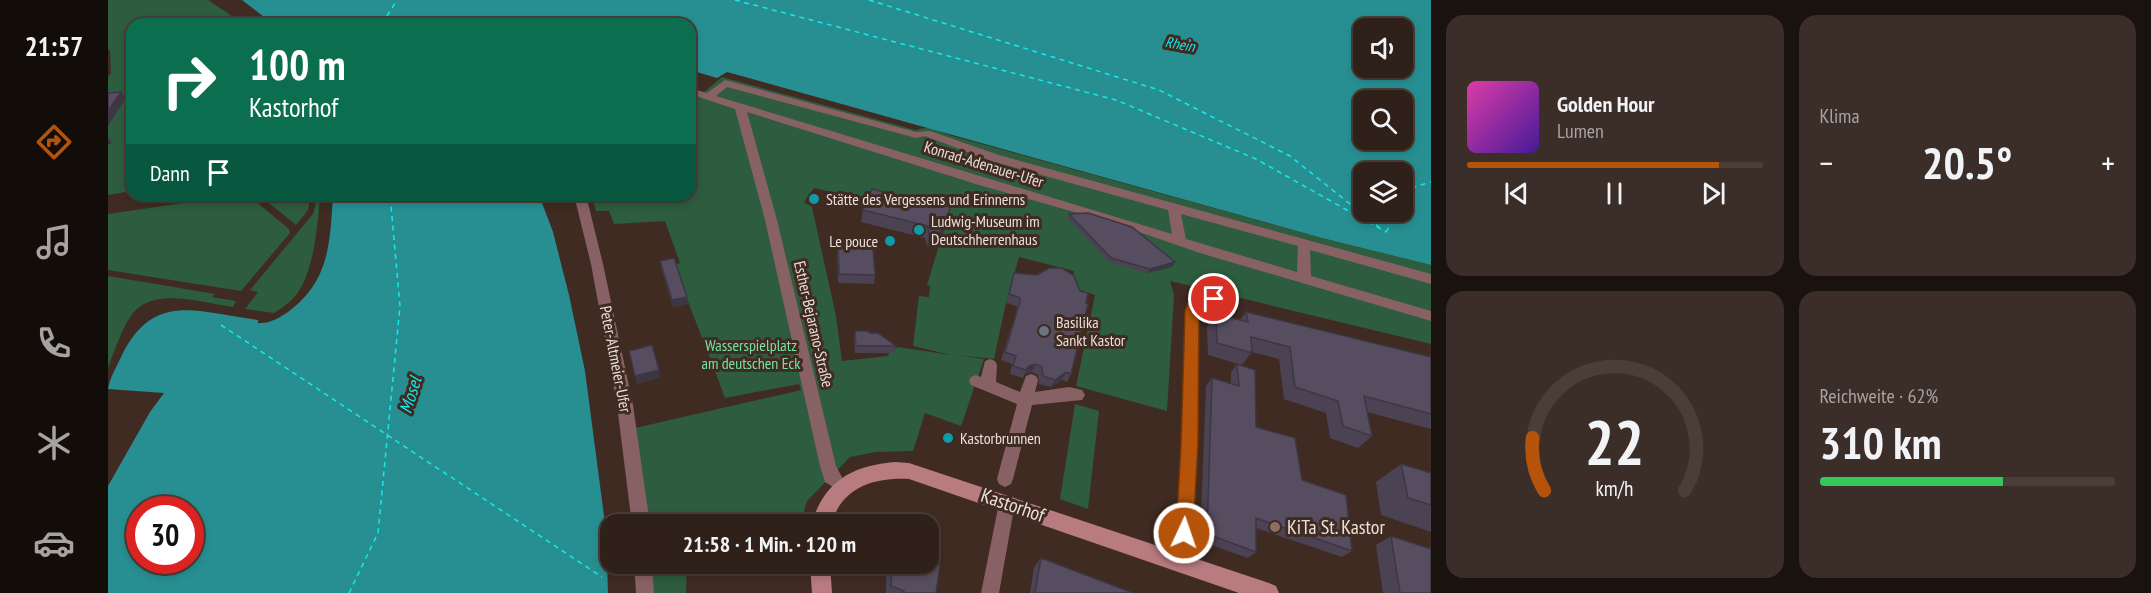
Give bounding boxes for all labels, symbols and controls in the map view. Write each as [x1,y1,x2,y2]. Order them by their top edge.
map controls [1353,18,1413,222]
button: sound [1353,18,1413,78]
text: 21:57 [25,29,83,63]
water label: Rhein [1164,32,1198,56]
text: 100 m [249,37,346,92]
icon: right [150,42,228,120]
text: Kastorhof [249,90,338,124]
button: search [1353,90,1413,150]
text: Golden Hour [1557,90,1655,118]
text: Klima [1820,103,1859,129]
text: Lumen [1557,118,1604,144]
icon: directions [33,121,75,163]
text: 20.5° [1922,133,2012,191]
street label: Konrad-Adenauer-Ufer [922,136,1047,192]
text: − [1820,141,1833,184]
text: + [2101,141,2115,184]
icon: arrive [202,156,235,189]
text: Dann [150,159,190,187]
button: layers [1353,162,1413,222]
icon: previous [1500,177,1533,210]
icon: pause [1598,177,1631,210]
icon: next [1697,177,1730,210]
place label: Stätte des Vergessens und Erinnerns [826,189,1025,209]
marker: Stätte des Vergessens und Erinnerns [807,192,821,206]
place label: Ludwig-Museum im Deutschherrenhaus [931,211,1040,249]
icon: music [33,221,75,263]
marker: Ludwig-Museum im Deutschherrenhaus [912,223,926,237]
place label: Le pouce [829,231,878,251]
marker: Le pouce [883,234,897,248]
street label: Esther-Bejarano-Straße [790,259,838,389]
pin [1188,273,1239,324]
icon: arrive [1197,282,1230,315]
street label: Peter-Altmeier-Ufer [596,304,636,415]
place label: Basilika Sankt Kastor [1056,312,1126,350]
icon: phone [33,322,75,364]
marker: Basilika Sankt Kastor [1037,324,1051,338]
park label: Wasserspielplatz am deutschen Eck [701,335,801,373]
water label: Mosel [394,372,427,416]
text: Reichweite · 62% [1820,383,1938,409]
text: 22 [1585,401,1645,482]
text: 310 km [1820,413,1942,471]
icon: climate [33,422,75,464]
place label: Kastorbrunnen [960,428,1041,448]
marker: Kastorbrunnen [941,431,955,445]
text: km/h [1596,475,1634,503]
street label: Kastorhof [978,482,1049,528]
speed limit sign: 30 [126,496,204,574]
position arrow [1152,501,1216,565]
place label: KiTa St. Kastor [1287,514,1385,540]
marker: KiTa St. Kastor [1268,520,1282,534]
icon: car [33,522,75,564]
text: 21:58 · 1 Min. · 120 m [683,530,856,558]

